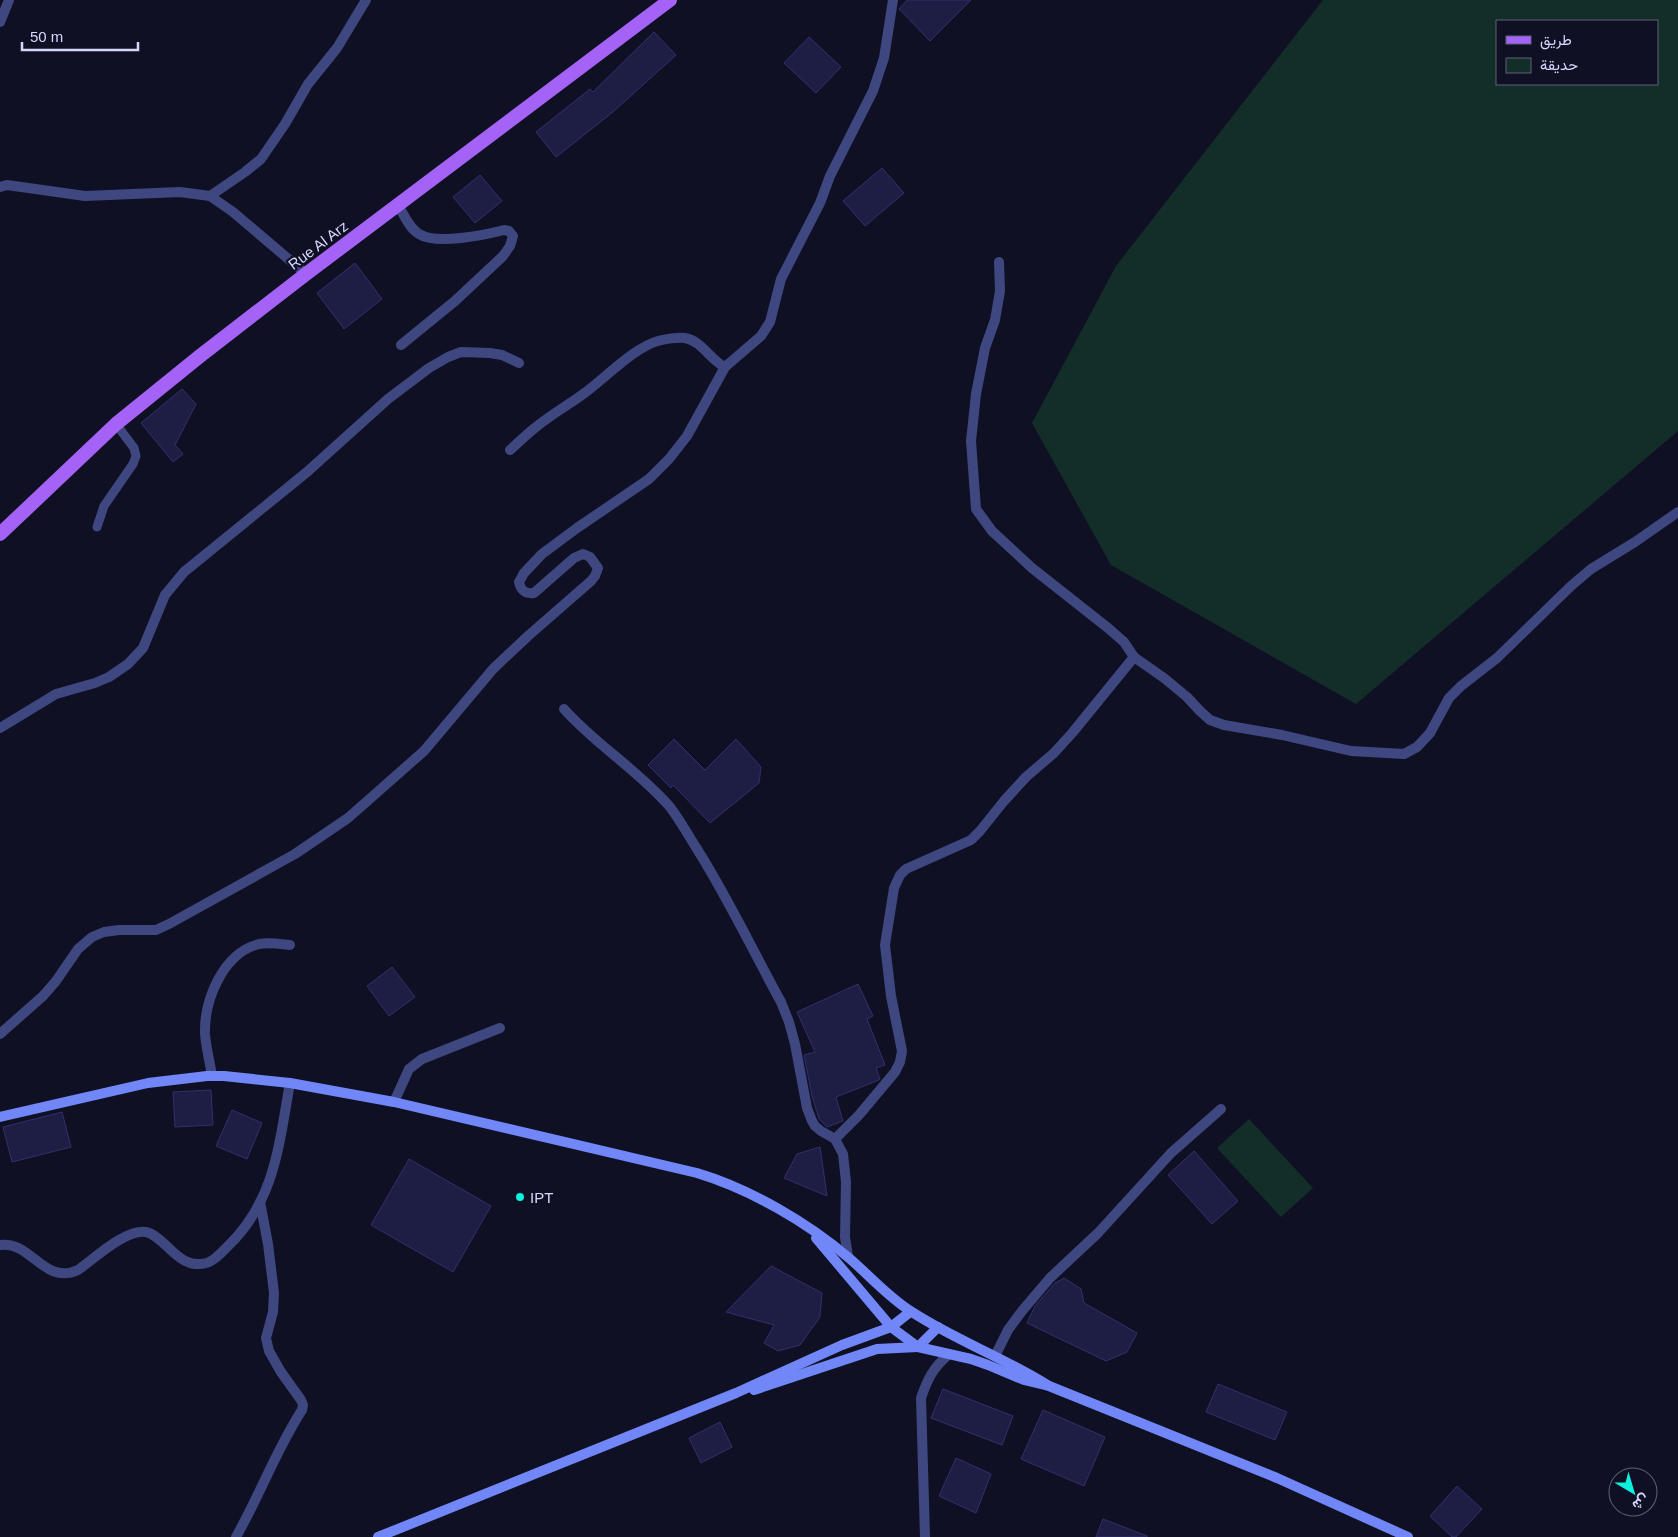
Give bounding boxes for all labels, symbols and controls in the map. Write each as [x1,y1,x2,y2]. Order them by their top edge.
scale bar [22,20,139,52]
legend [1496,20,1658,85]
text: 50 m [30,28,63,45]
text: طريق [1540,31,1572,50]
text: حديقة [1540,56,1578,74]
street label: Rue Al Arz [285,217,351,273]
place label: IPT [530,1189,553,1206]
marker: IPT [514,1191,526,1203]
north arrow [1608,1467,1658,1517]
text: ش [1629,1490,1653,1514]

